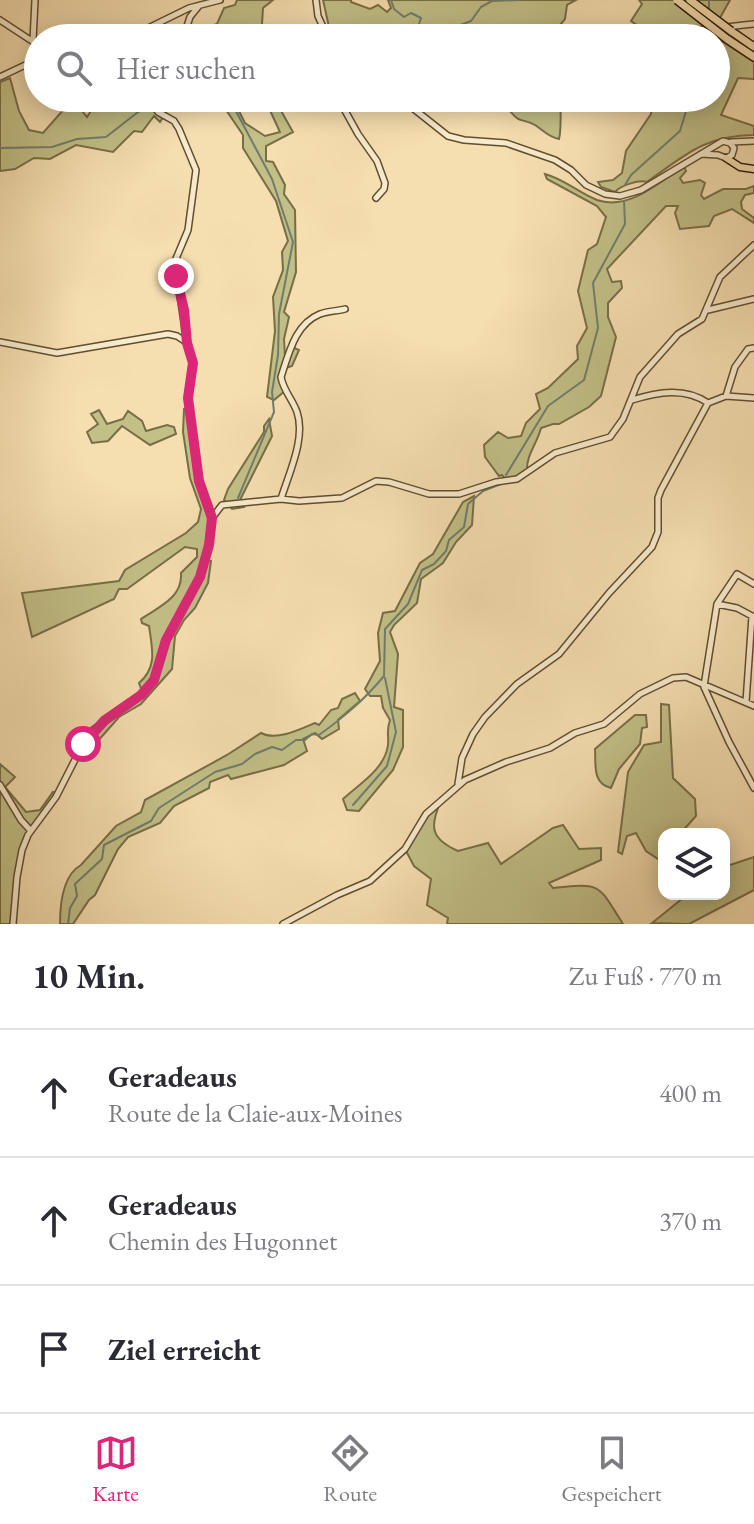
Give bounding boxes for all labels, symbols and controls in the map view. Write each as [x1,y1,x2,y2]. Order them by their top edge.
search box [24,24,730,112]
icon: search [52,46,96,90]
text: Hier suchen [116,49,256,88]
route end [158,258,194,294]
route start [65,726,101,762]
map controls [658,828,730,900]
button: layers [658,828,730,900]
text: 10 Min. [32,954,145,998]
text: Zu Fuß · 770 m [569,959,722,993]
text: Geradeaus [108,1057,237,1096]
icon: ahead [32,1071,76,1115]
text: 400 m [659,1076,722,1110]
text: Route de la Claie-aux-Moines [108,1096,402,1130]
text: Geradeaus [108,1185,237,1224]
icon: ahead [32,1199,76,1243]
text: 370 m [659,1204,722,1238]
text: Chemin des Hugonnet [108,1224,337,1258]
icon: arrive [32,1327,76,1371]
text: Ziel erreicht [108,1330,261,1369]
tab: Karte [92,1431,139,1508]
tab: Route [323,1431,377,1508]
tab: Gespeichert [561,1431,662,1508]

